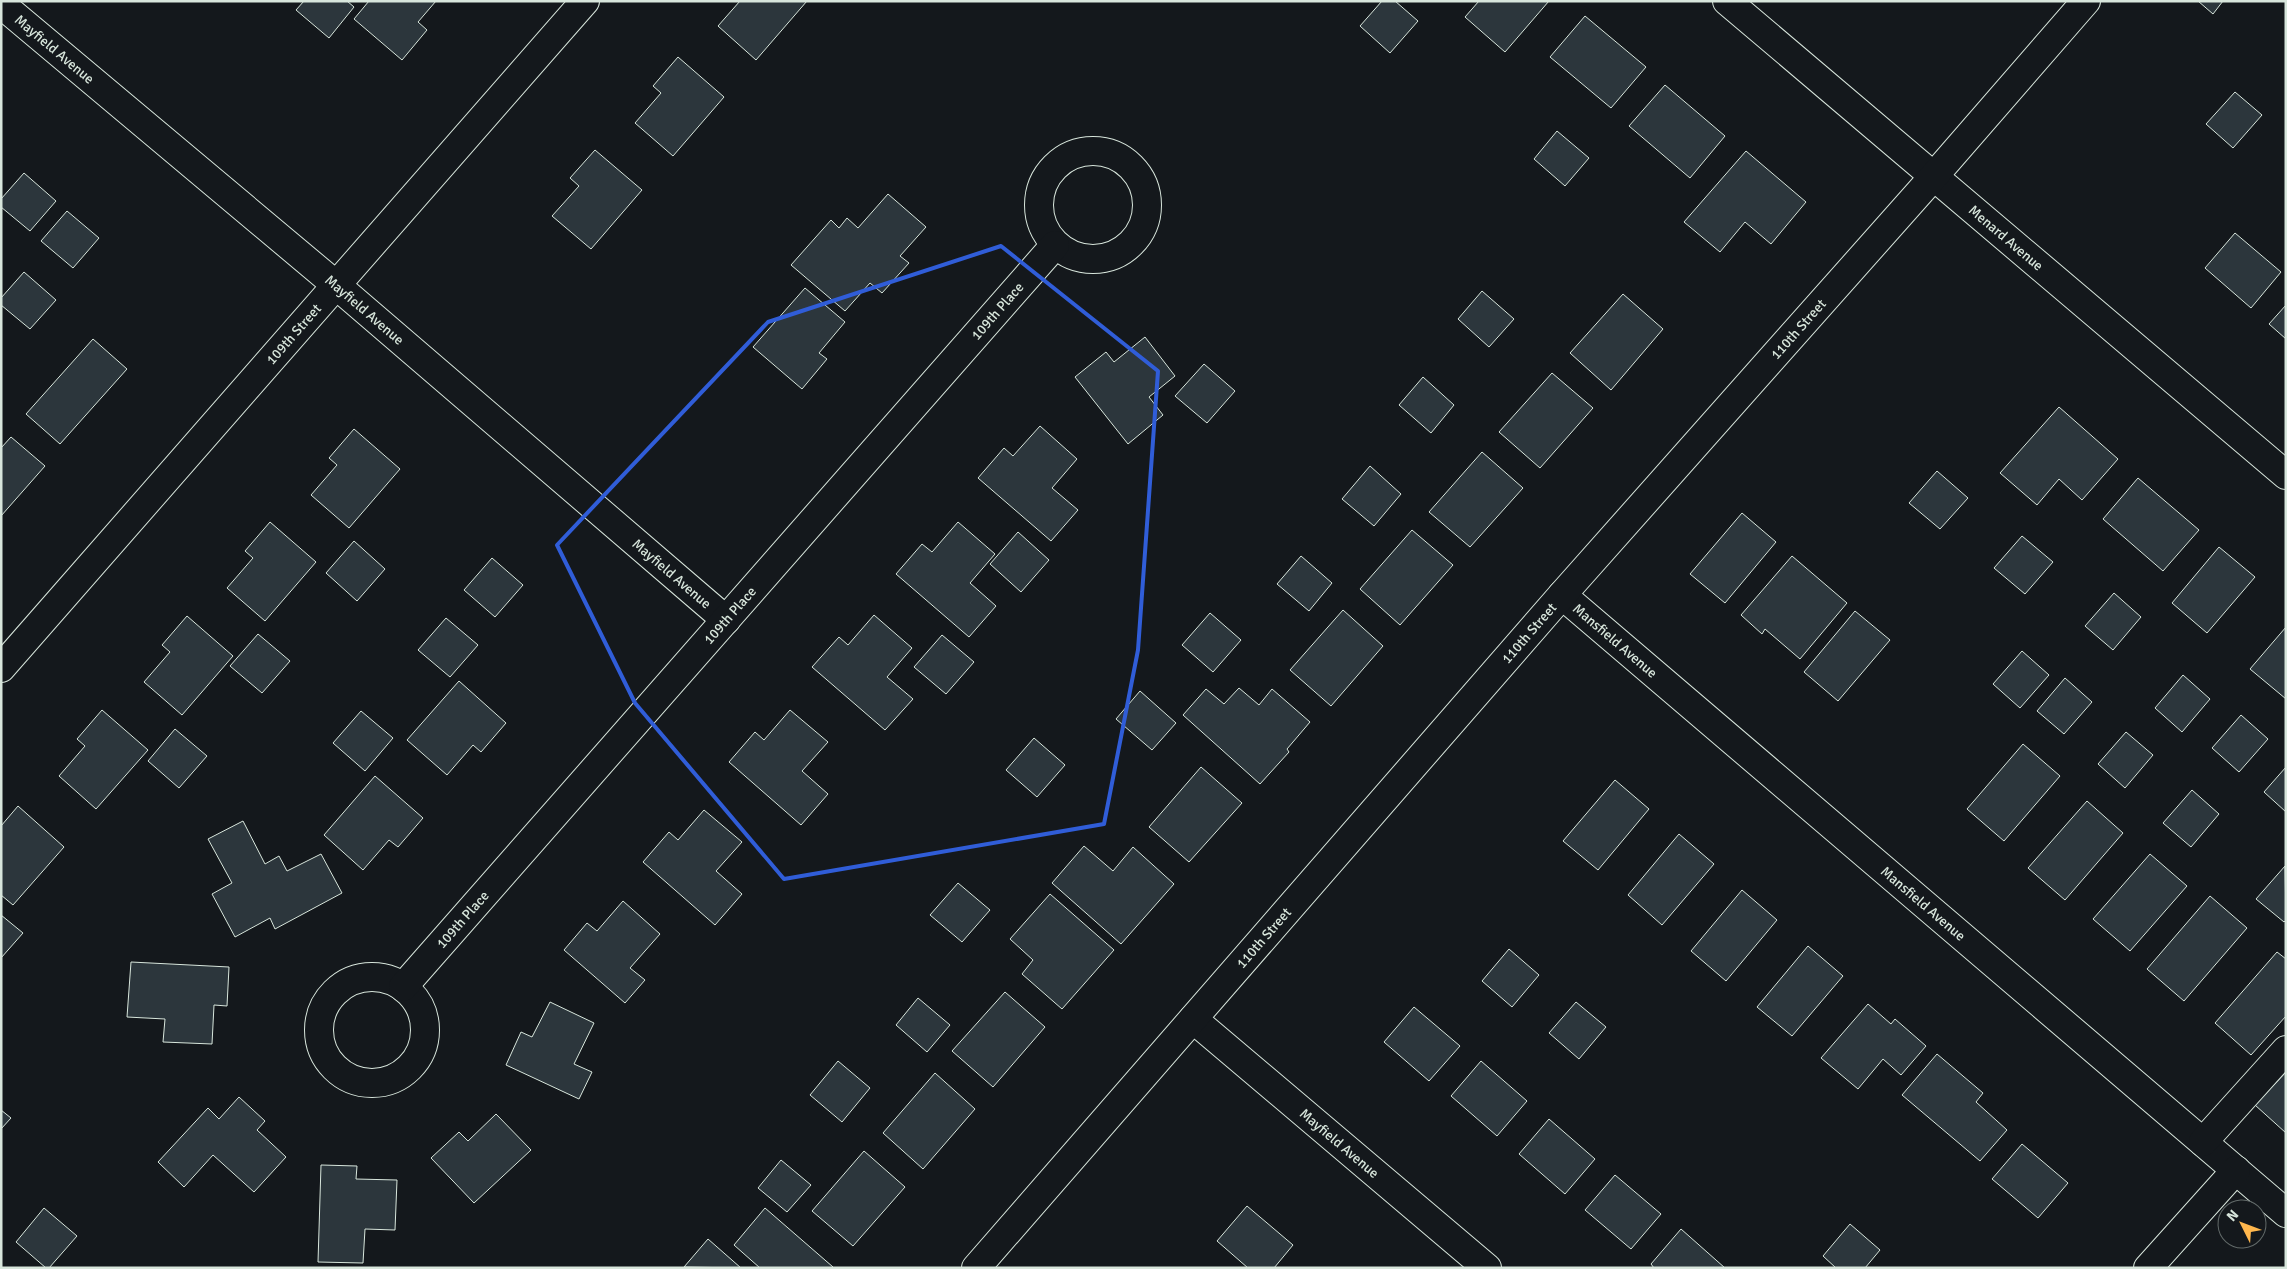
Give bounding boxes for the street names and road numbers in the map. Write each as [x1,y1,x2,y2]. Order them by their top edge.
street label: Mayfield Avenue [11,11,98,88]
street label: Menard Avenue [1965,202,2047,274]
street label: Mayfield Avenue [321,271,407,349]
street label: 109th Place [968,279,1027,344]
street label: 110th Street [1767,296,1830,363]
street label: 109th Street [263,300,325,368]
street label: Mayfield Avenue [629,535,714,612]
street label: 109th Place [700,583,760,648]
street label: 110th Street [1498,599,1560,667]
street label: Mansfield Avenue [1569,600,1661,682]
street label: Mansfield Avenue [1877,863,1969,945]
street label: 109th Place [433,887,493,952]
street label: 110th Street [1233,904,1295,972]
street label: Mayfield Avenue [1296,1105,1382,1182]

